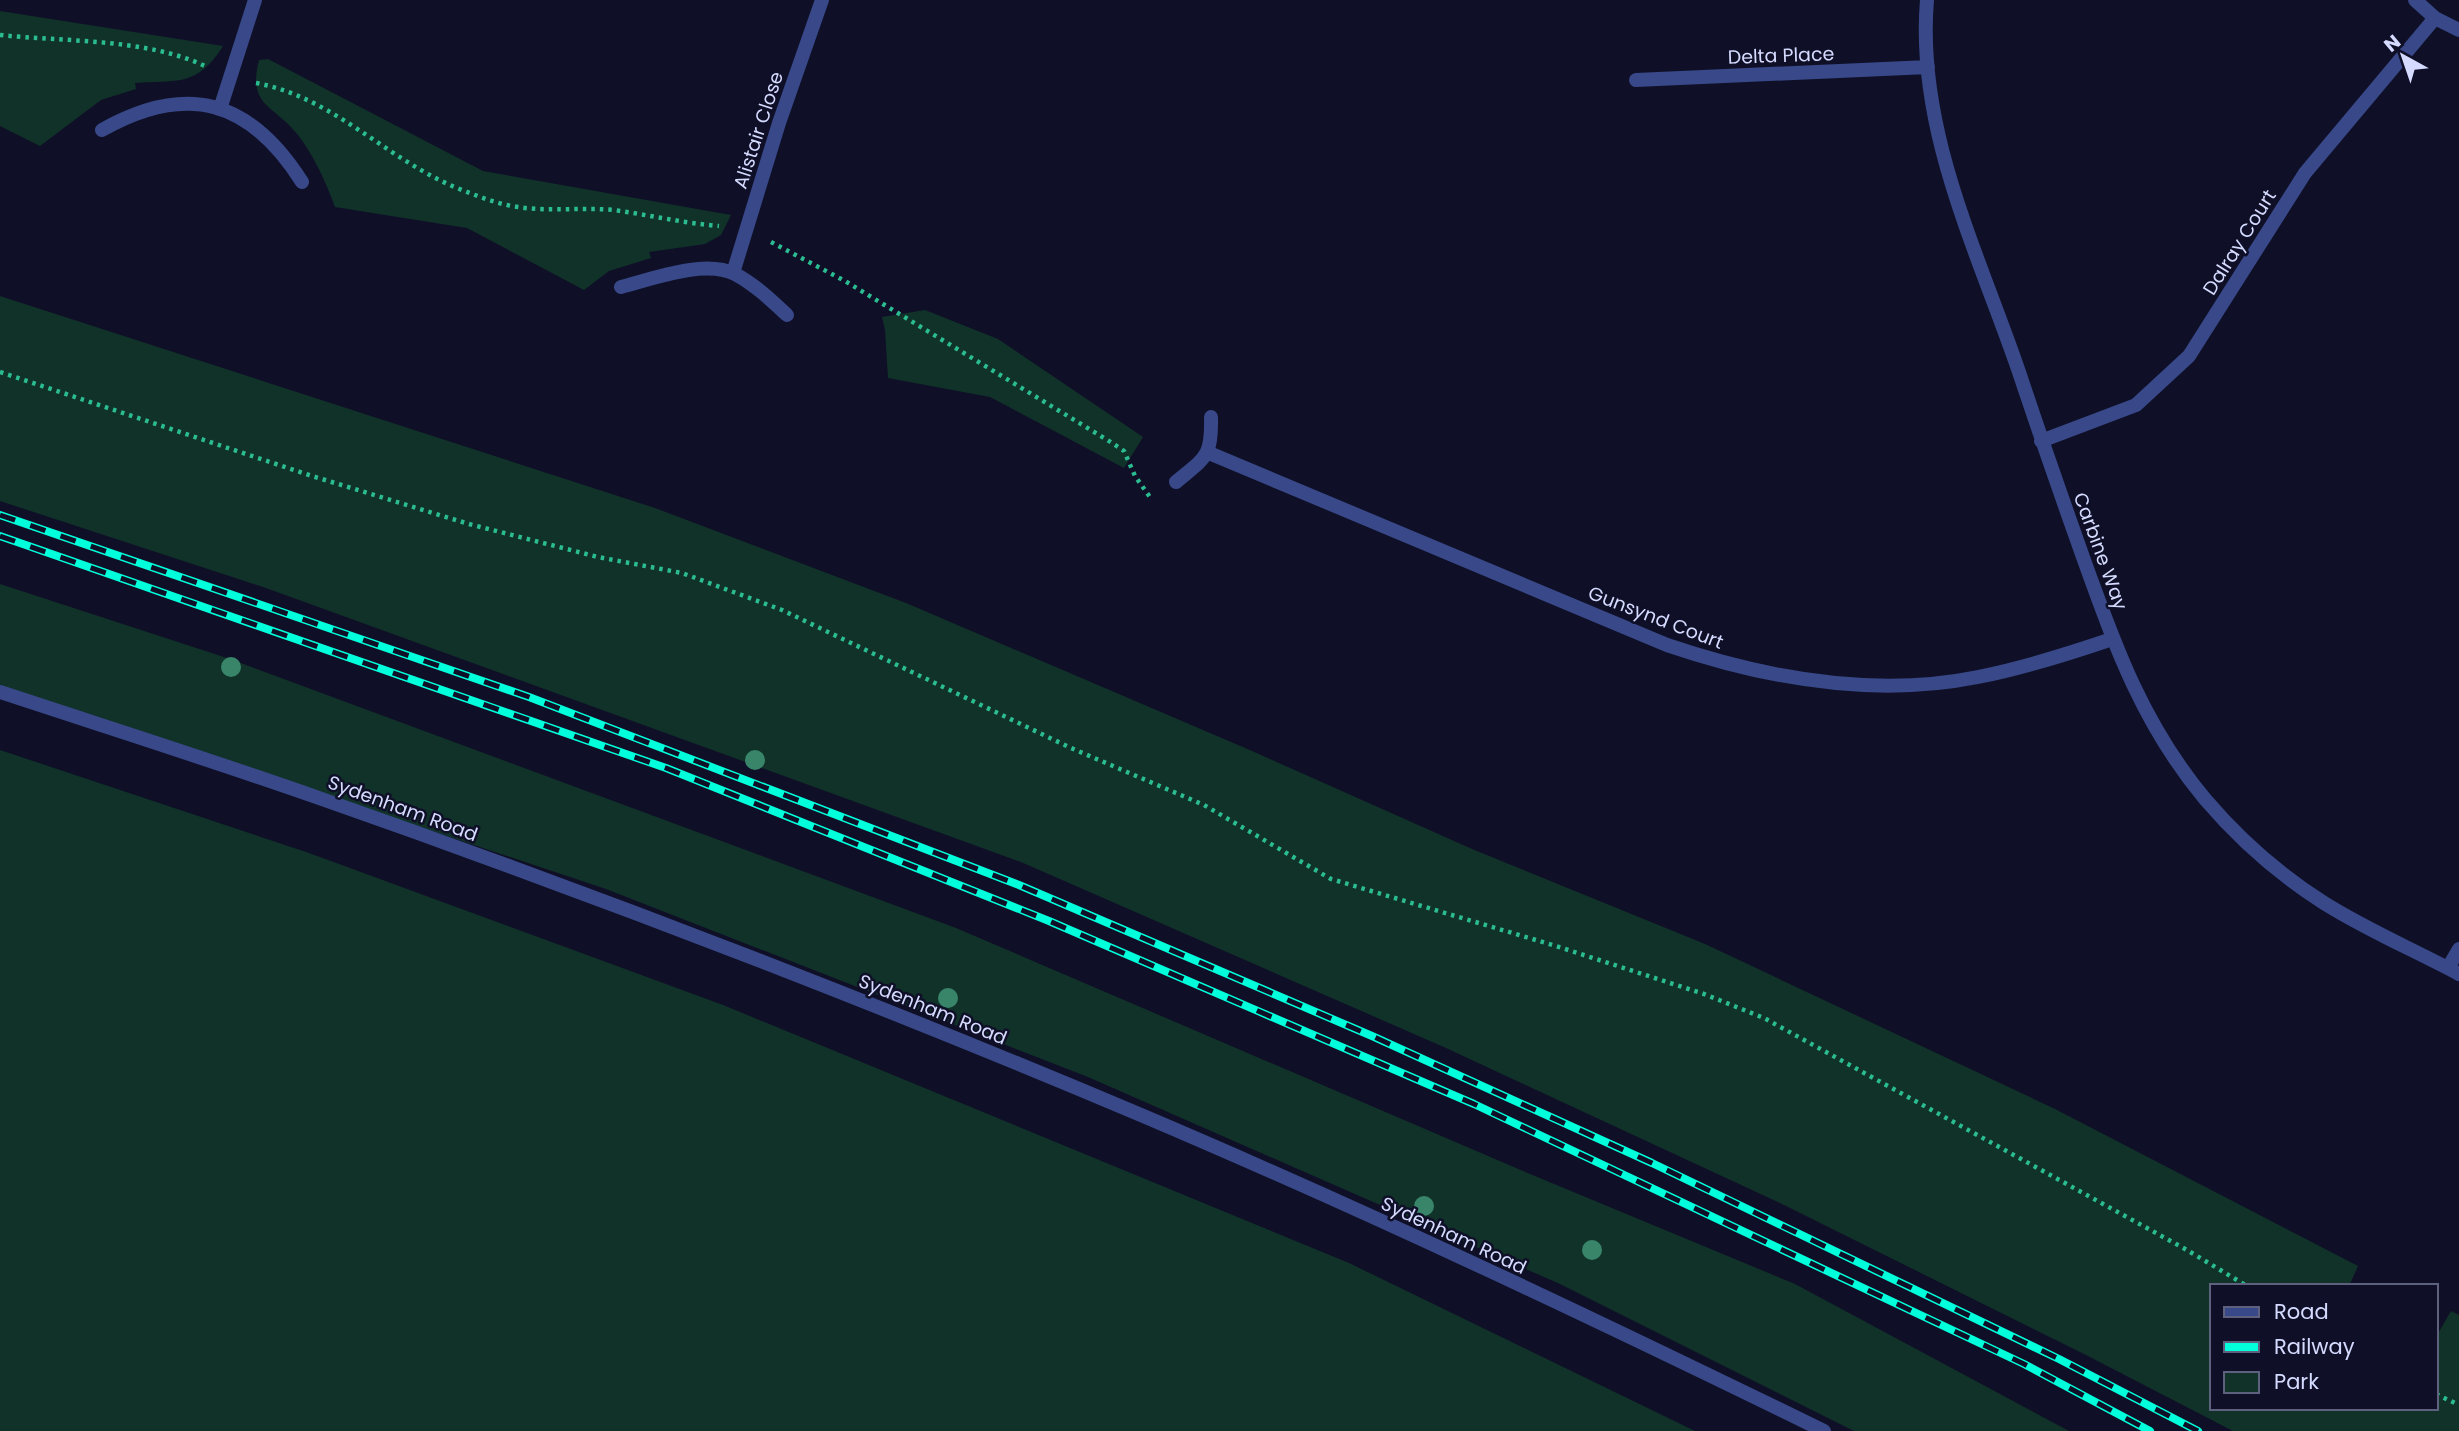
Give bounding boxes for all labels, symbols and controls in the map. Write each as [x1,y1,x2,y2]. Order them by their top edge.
north arrow [2368,21,2438,91]
text: N [2378,28,2407,58]
street label: Delta Place [1727,40,1835,71]
street label: Alistair Close [727,68,790,192]
street label: Dalray Court [2196,184,2283,300]
street label: Carbine Way [2067,489,2134,614]
street label: Gunsynd Court [1584,579,1727,656]
street label: Sydenham Road [324,769,482,848]
street label: Sydenham Road [855,967,1011,1052]
street label: Sydenham Road [1377,1190,1531,1281]
legend [2210,1284,2438,1410]
text: Road [2274,1297,2329,1326]
text: Railway [2274,1332,2355,1361]
text: Park [2274,1367,2319,1396]

